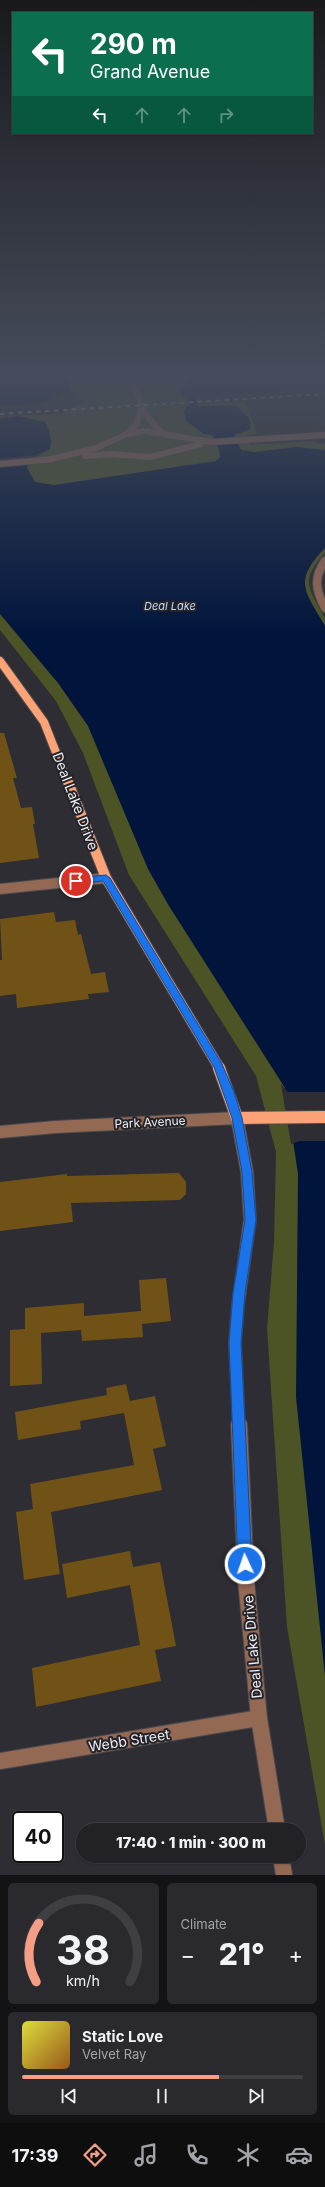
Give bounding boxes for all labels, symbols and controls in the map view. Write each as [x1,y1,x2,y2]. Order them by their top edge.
text: 290 m [90,27,177,61]
icon: left [24,28,76,80]
text: Grand Avenue [90,61,210,82]
icon: left [89,104,111,126]
icon: ahead [131,104,153,126]
icon: ahead [173,104,195,126]
icon: right [215,104,237,126]
water label: Deal Lake [144,599,196,613]
street label: Deal Lake Drive [50,750,102,852]
pin [59,864,93,898]
icon: arrive [65,870,87,892]
street label: Park Avenue [114,1113,186,1131]
position arrow [224,1543,266,1585]
street label: Deal Lake Drive [239,1595,265,1699]
street label: Webb Street [87,1725,171,1755]
speed limit sign: 40 [12,1811,64,1863]
text: 17:40 · 1 min · 300 m [116,1833,266,1852]
text: Climate [181,1916,227,1932]
text: 38 [56,1924,110,1974]
text: 21° [219,1936,265,1972]
text: − [181,1942,195,1968]
text: + [288,1942,303,1968]
text: km/h [66,1971,100,1988]
text: Static Love [82,2027,163,2046]
text: Velvet Ray [82,2046,146,2062]
icon: previous [58,2085,80,2107]
icon: pause [151,2085,173,2107]
icon: next [245,2085,267,2107]
icon: directions [81,2141,109,2169]
icon: music [132,2141,160,2169]
icon: phone [183,2141,211,2169]
icon: climate [234,2141,262,2169]
icon: car [285,2141,313,2169]
text: 17:39 [12,2145,58,2166]

